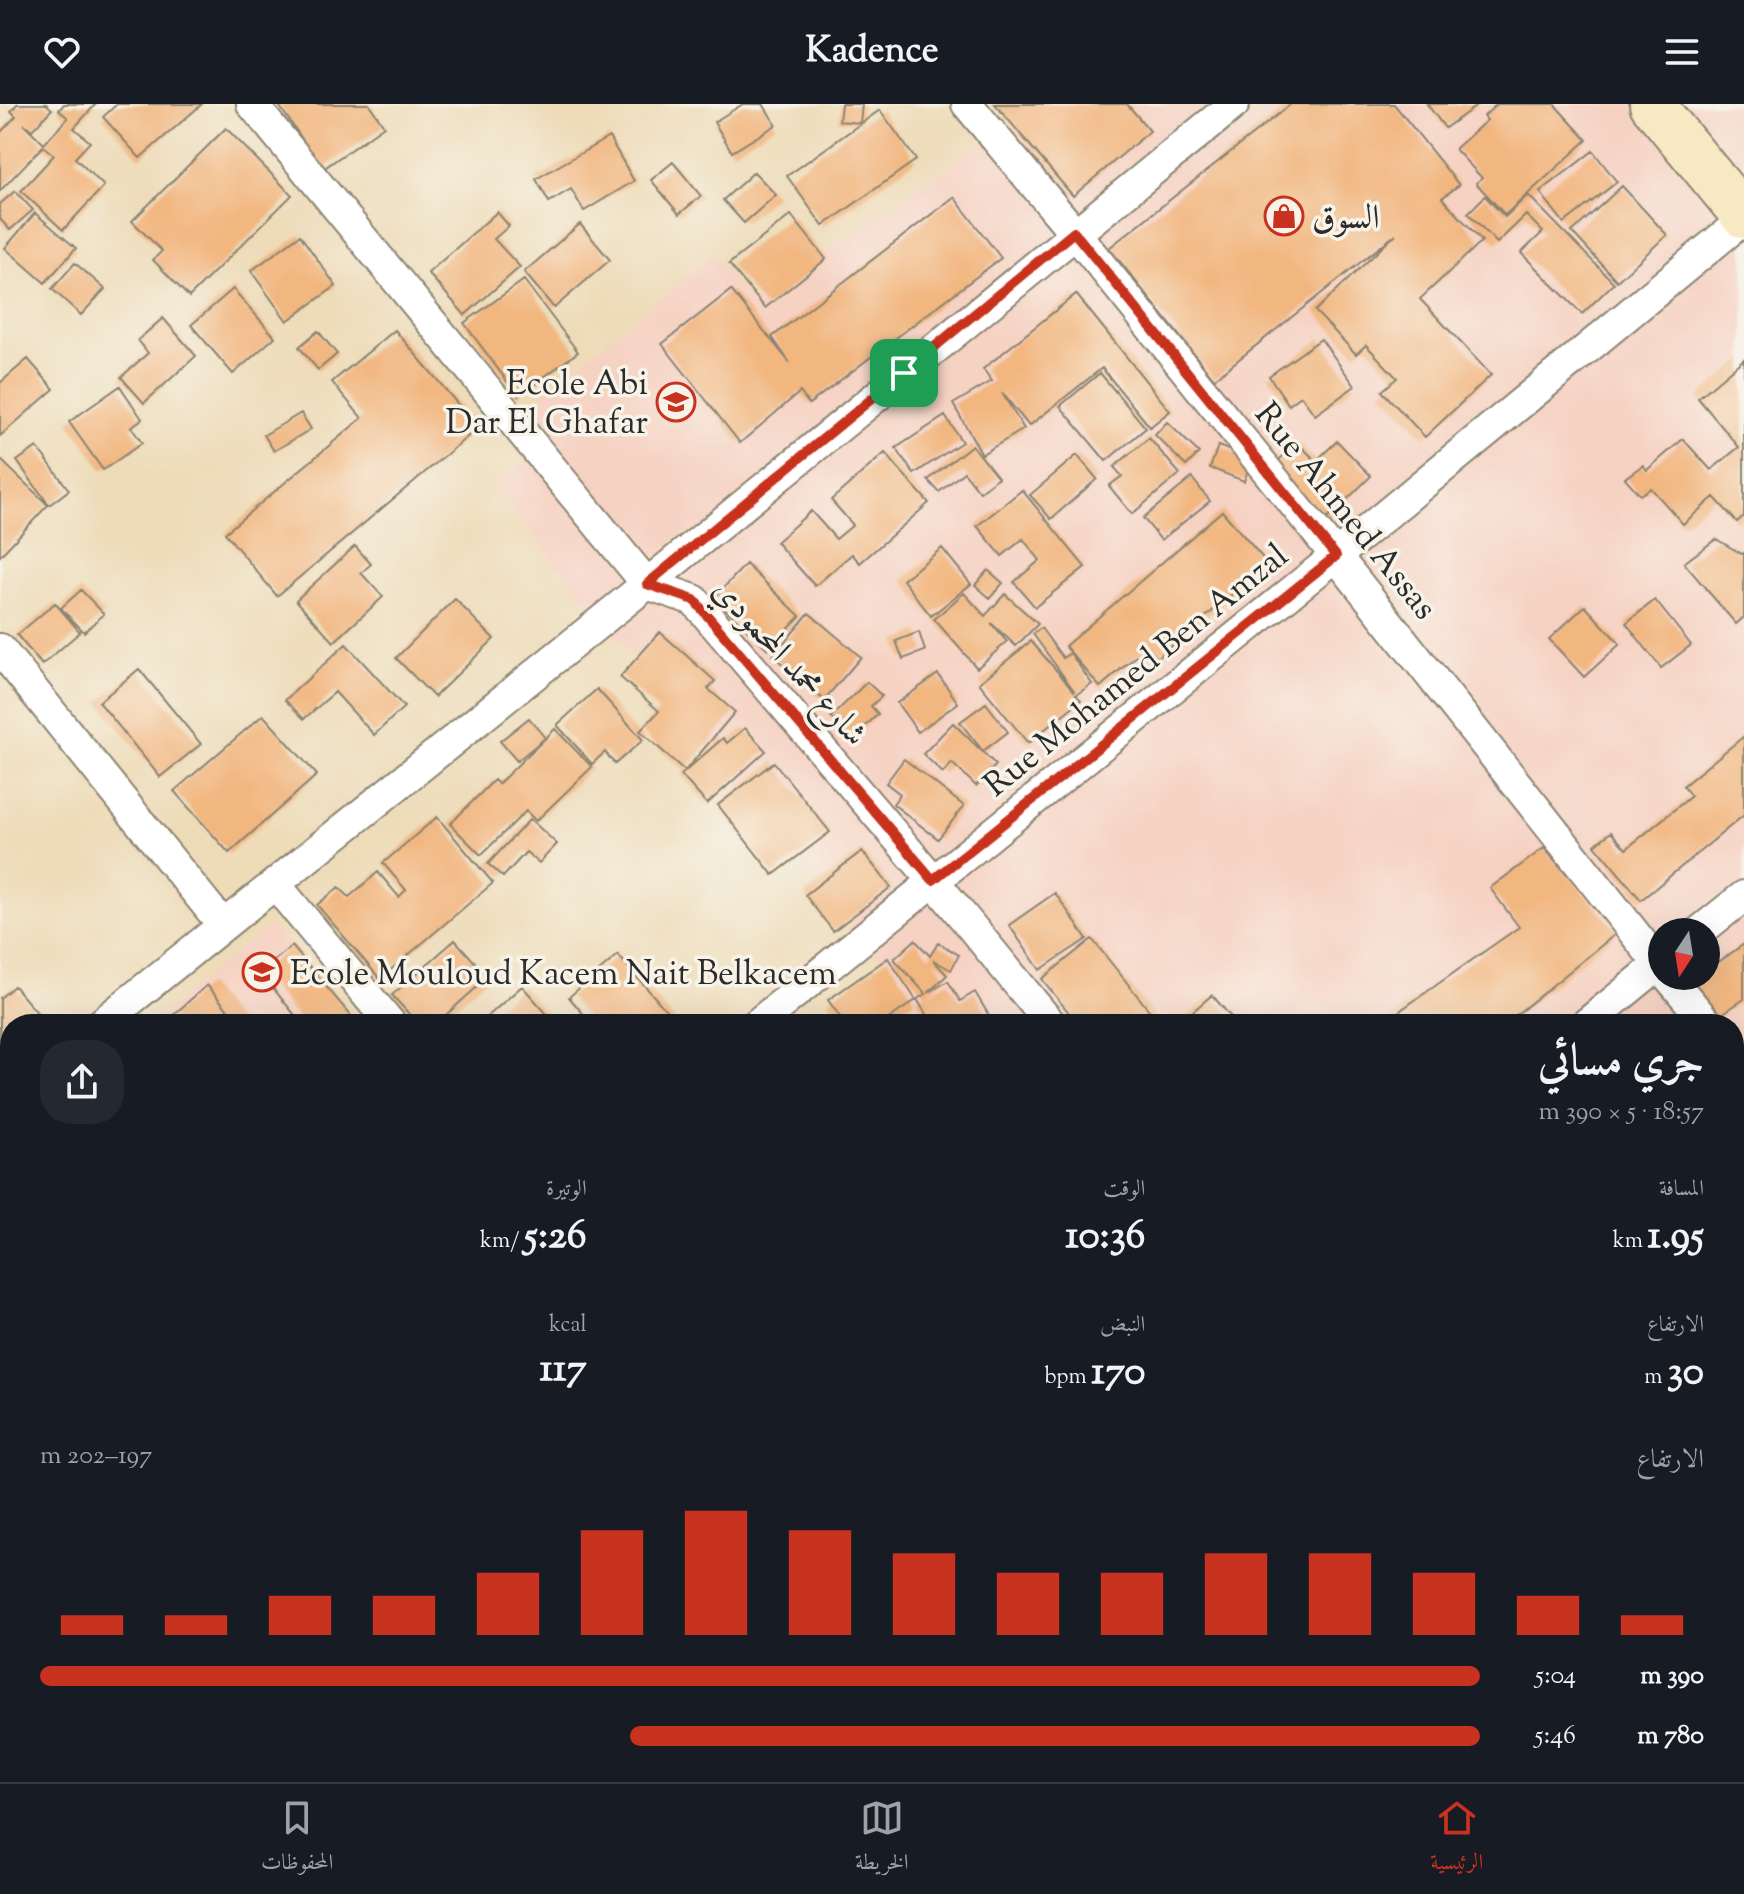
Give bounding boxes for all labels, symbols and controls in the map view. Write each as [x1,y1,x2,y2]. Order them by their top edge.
text: Kadence [806,26,938,78]
icon: heart [40,30,84,74]
icon: menu [1660,30,1704,74]
shop icon: السوق [1263,195,1305,237]
place label: السوق [1312,195,1380,244]
pin [870,339,938,407]
icon: arrive [882,351,926,395]
place label: Ecole Abi Dar El Ghafar [445,361,648,449]
school or university icon: Ecole Abi Dar El Ghafar [655,381,697,423]
street label: Rue Ahmed Assas [1241,393,1447,631]
street label: Rue Mohamed Ben Amzal [974,533,1300,810]
street label: شارع محمد المحمودي [699,568,878,759]
north arrow [1648,918,1720,990]
map controls [1648,918,1720,990]
school or university icon: Ecole Mouloud Kacem Nait Belkacem [241,951,283,993]
place label: Ecole Mouloud Kacem Nait Belkacem [290,951,837,1000]
text: جري مسائي [1538,1032,1704,1095]
button: share [40,1040,124,1124]
text: 18:57 · 5 × 390 m [1538,1094,1704,1131]
text: الوتيرة [546,1174,587,1206]
text: الوقت [1103,1174,1145,1206]
text: المسافة [1659,1174,1704,1206]
text: 5:26 [524,1209,587,1266]
text: 10:36 [1065,1209,1145,1266]
text: 1.95 [1648,1209,1704,1266]
text: /km [480,1226,524,1258]
text: km [1613,1226,1648,1258]
text: kcal [549,1310,587,1342]
text: النبض [1100,1310,1145,1342]
text: الارتفاع [1647,1310,1704,1342]
text: 117 [539,1342,587,1399]
text: 170 [1091,1345,1145,1402]
text: 30 [1667,1345,1704,1402]
text: bpm [1044,1362,1091,1394]
text: m [1644,1362,1667,1394]
text: 197–202 m [40,1438,152,1475]
text: الارتفاع [1637,1442,1704,1479]
text: 5:04 [1535,1658,1576,1695]
text: 390 m [1640,1658,1704,1695]
text: 5:46 [1535,1718,1576,1755]
text: 780 m [1637,1718,1704,1755]
tab: المحفوظات [261,1796,333,1883]
tab: الخريطة [855,1796,909,1883]
tab: الرئيسية [1430,1796,1483,1883]

